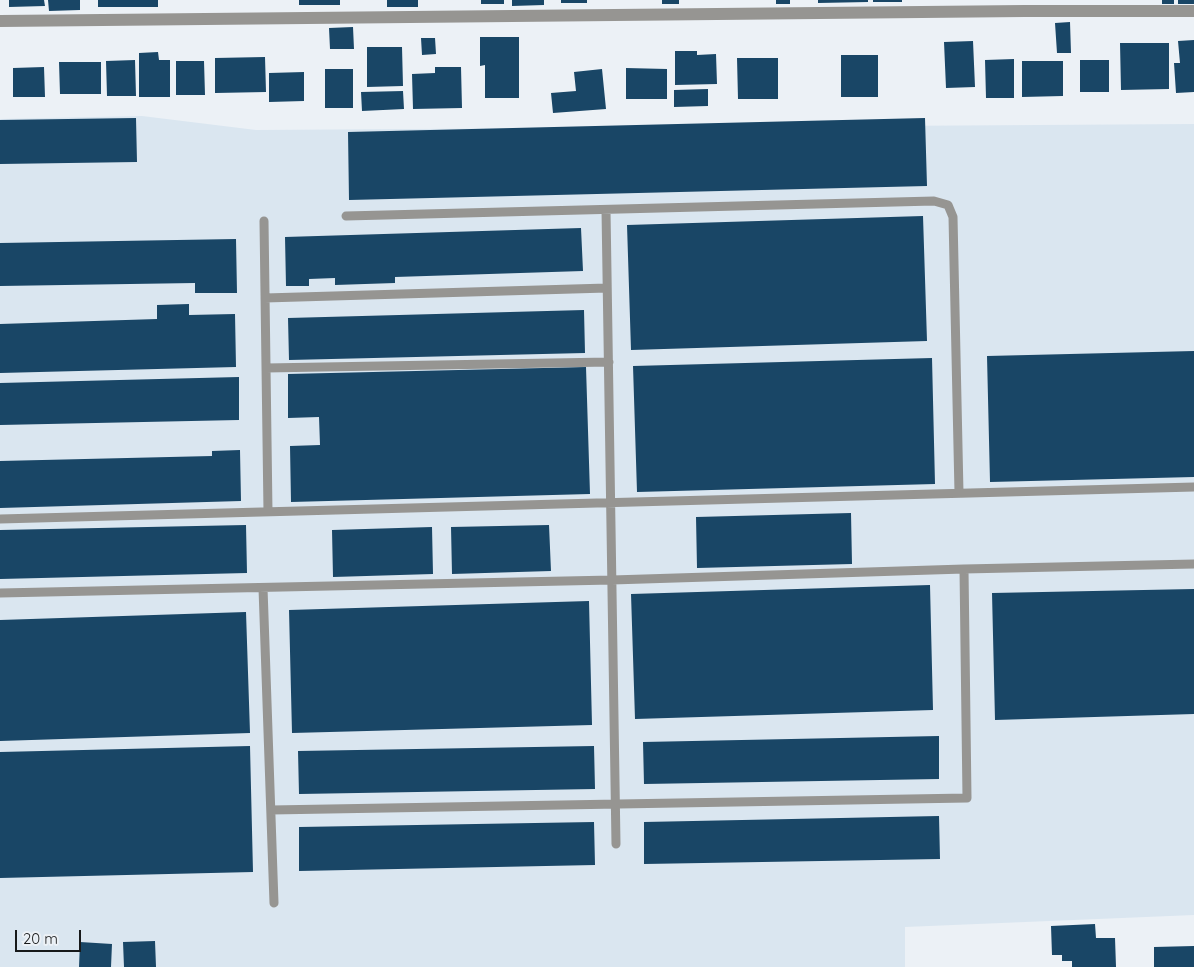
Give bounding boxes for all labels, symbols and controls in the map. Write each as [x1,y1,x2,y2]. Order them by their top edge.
scale bar [18,920,84,952]
text: 20 m [23,929,58,948]

